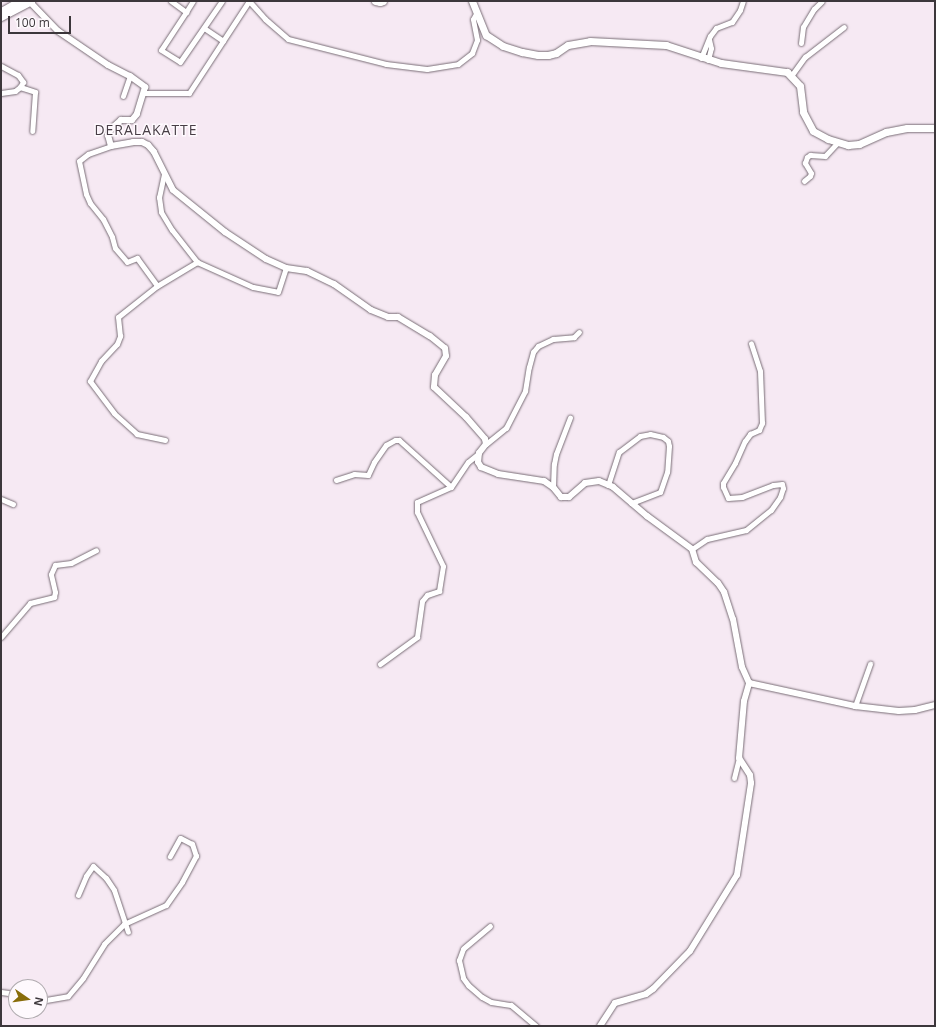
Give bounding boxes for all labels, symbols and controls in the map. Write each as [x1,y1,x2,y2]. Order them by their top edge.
scale bar [10,8,73,34]
text: 100 m [15,14,50,31]
district label: DERALAKATTE [94,122,198,138]
north arrow [8,979,48,1019]
text: N [31,996,48,1008]

